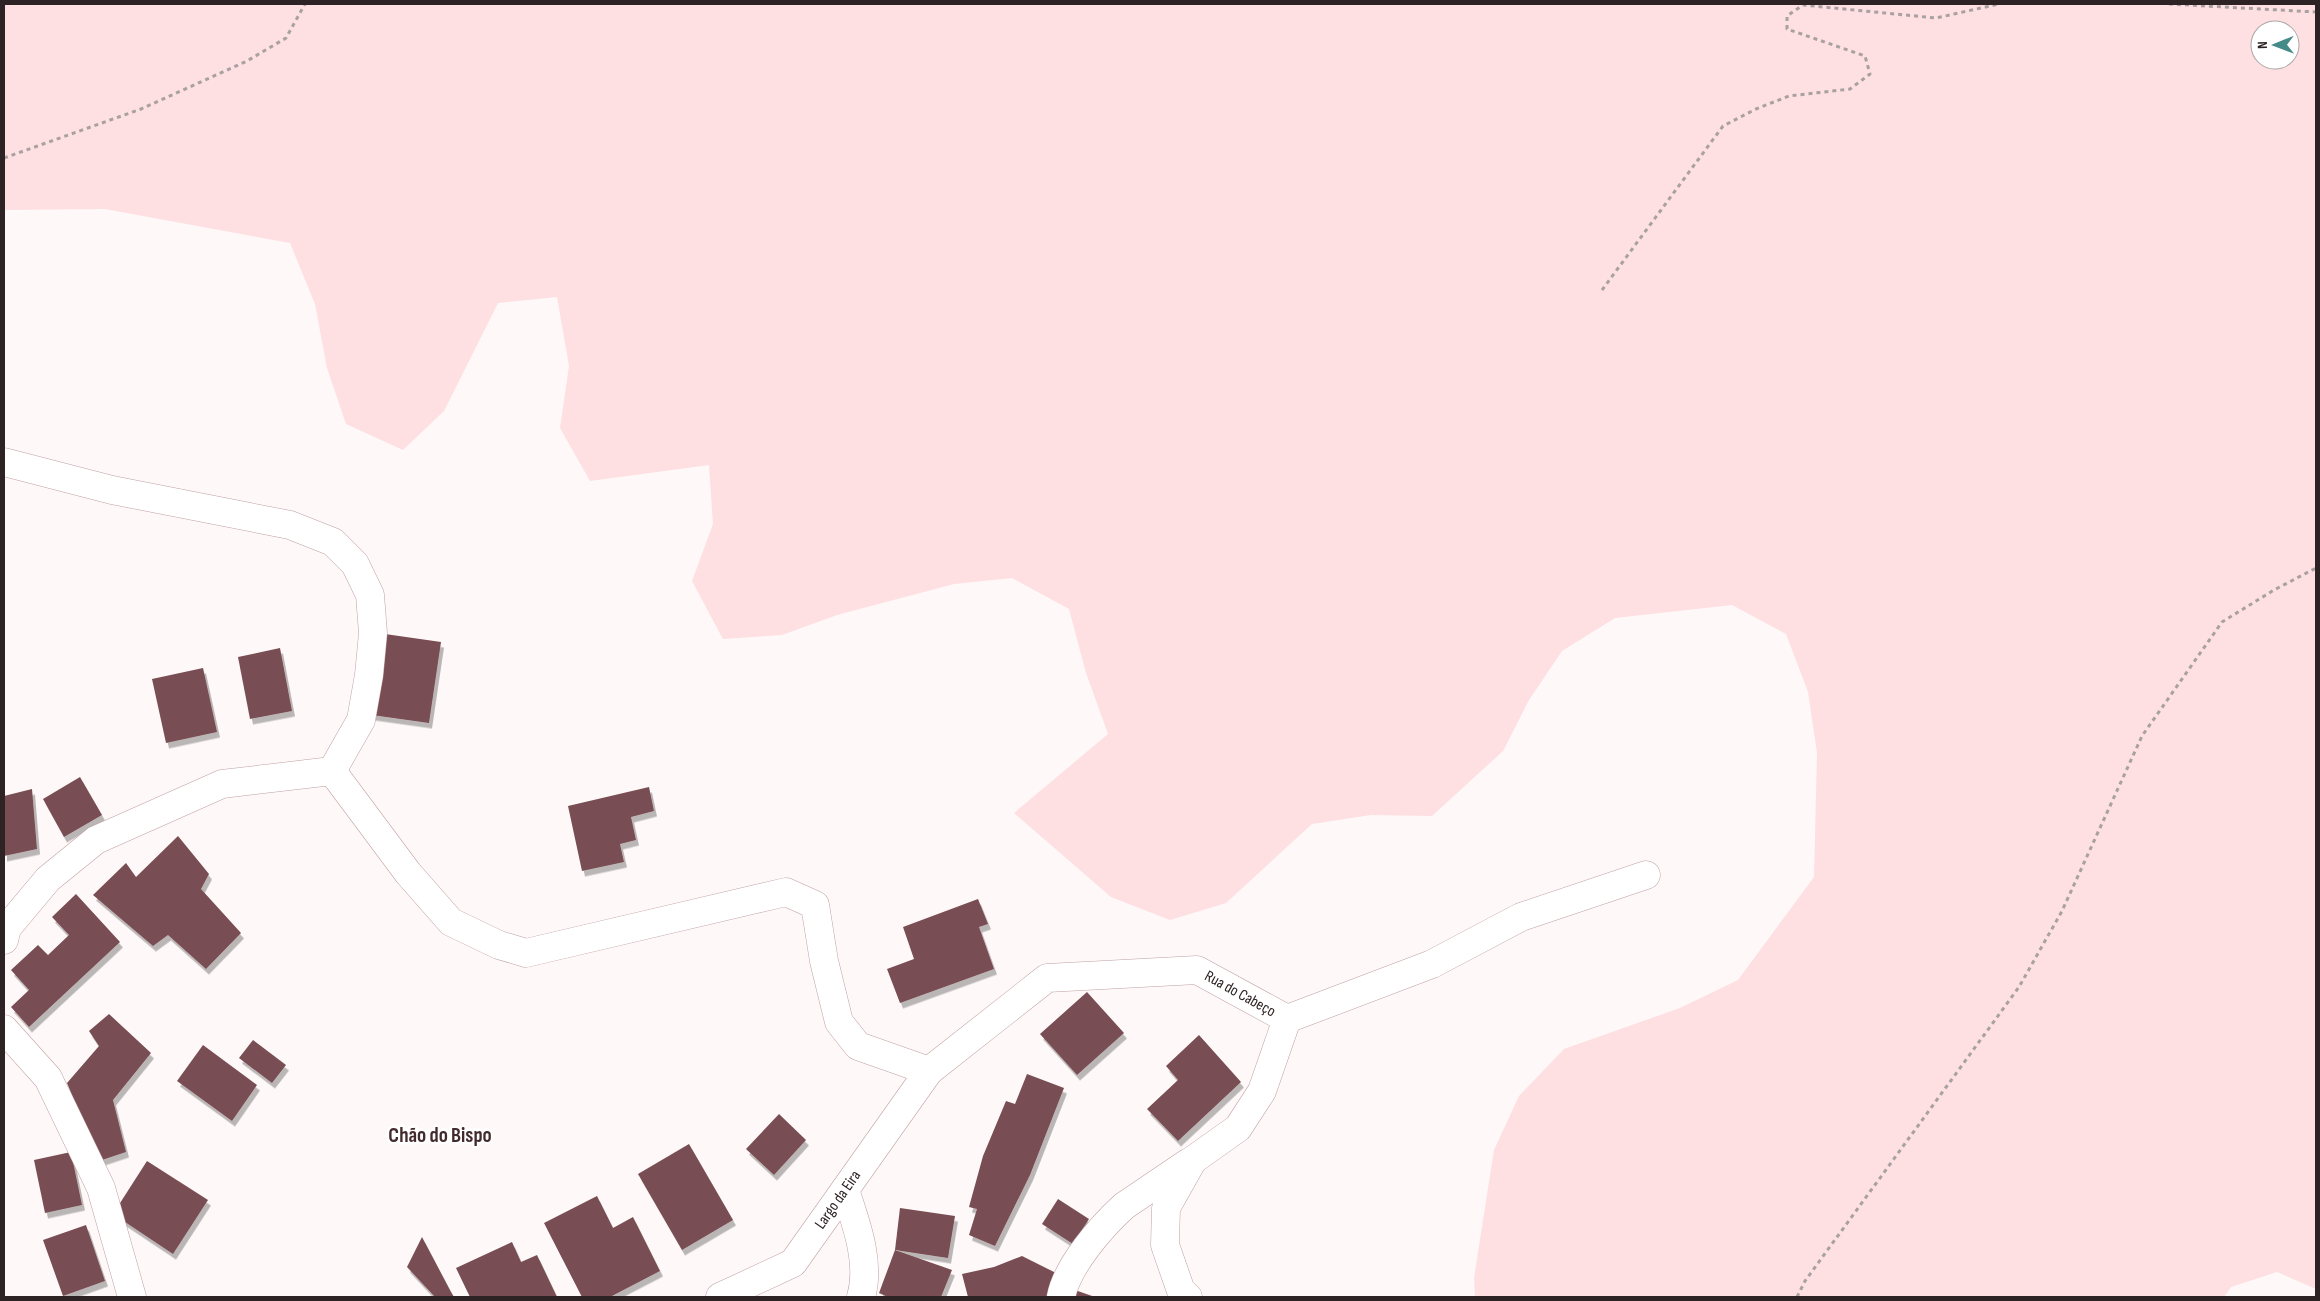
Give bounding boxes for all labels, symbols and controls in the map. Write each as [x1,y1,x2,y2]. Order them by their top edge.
north arrow [2250,20,2300,70]
text: N [2254,41,2271,49]
street label: Rua do Cabeço [1201,967,1279,1021]
district label: Chão do Bispo [388,1123,492,1148]
street label: Largo da Eira [811,1167,865,1233]

